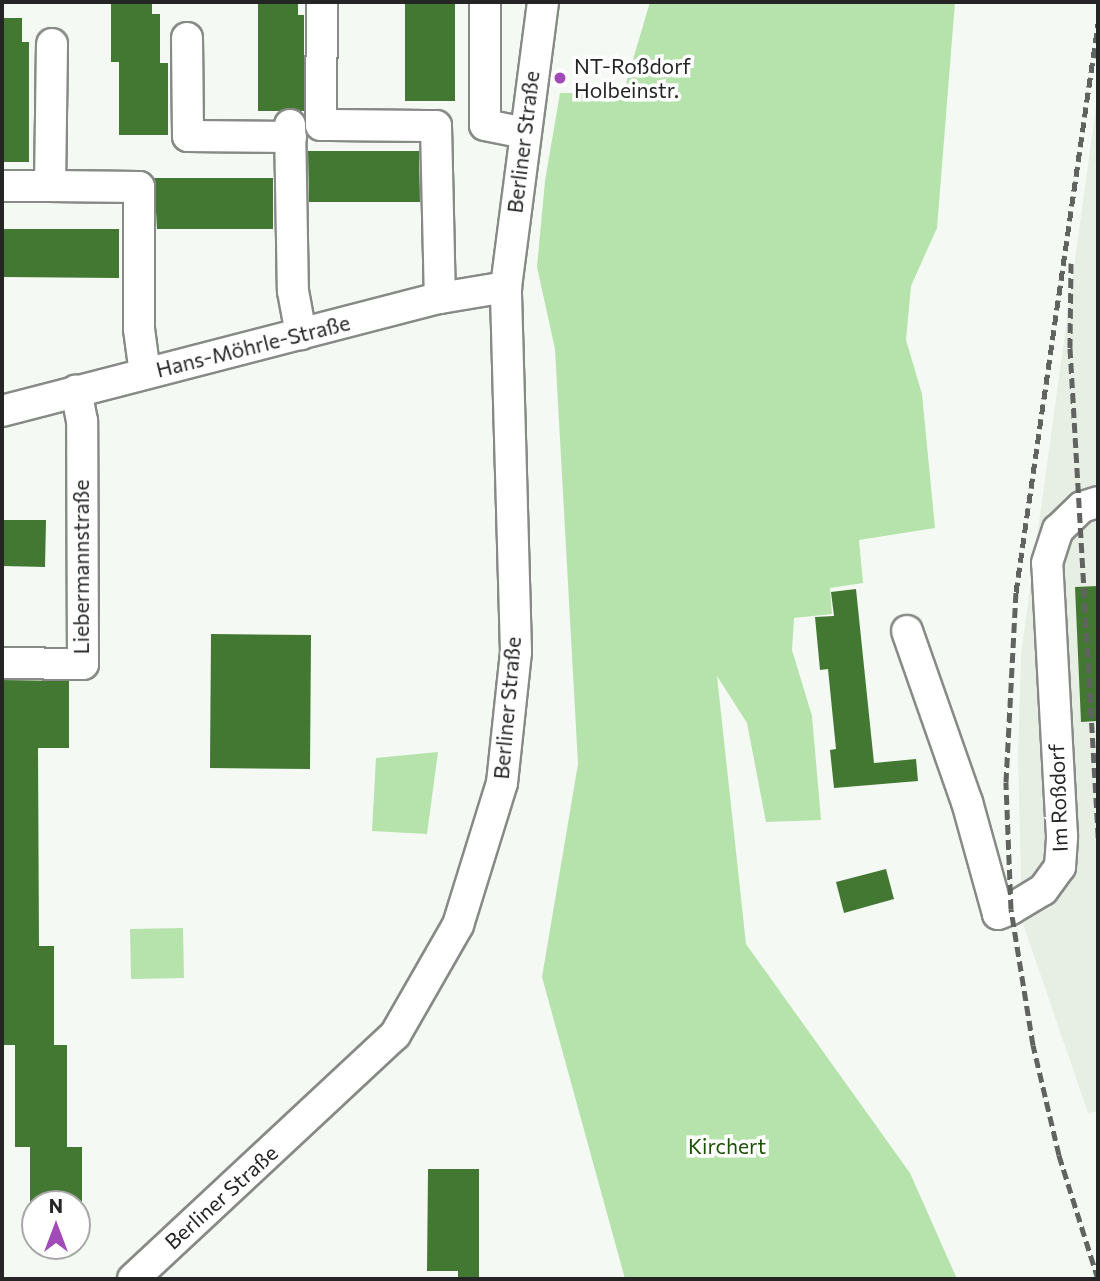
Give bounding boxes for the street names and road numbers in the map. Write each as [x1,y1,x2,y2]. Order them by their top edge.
street label: Berliner Straße [502,70,544,214]
street label: Hans-Möhrle-Straße [153,310,353,382]
street label: Liebermannstraße [68,480,94,654]
street label: Berliner Straße [488,636,526,780]
street label: Im Roßdorf [1044,744,1072,852]
street label: Berliner Straße [159,1140,283,1254]

